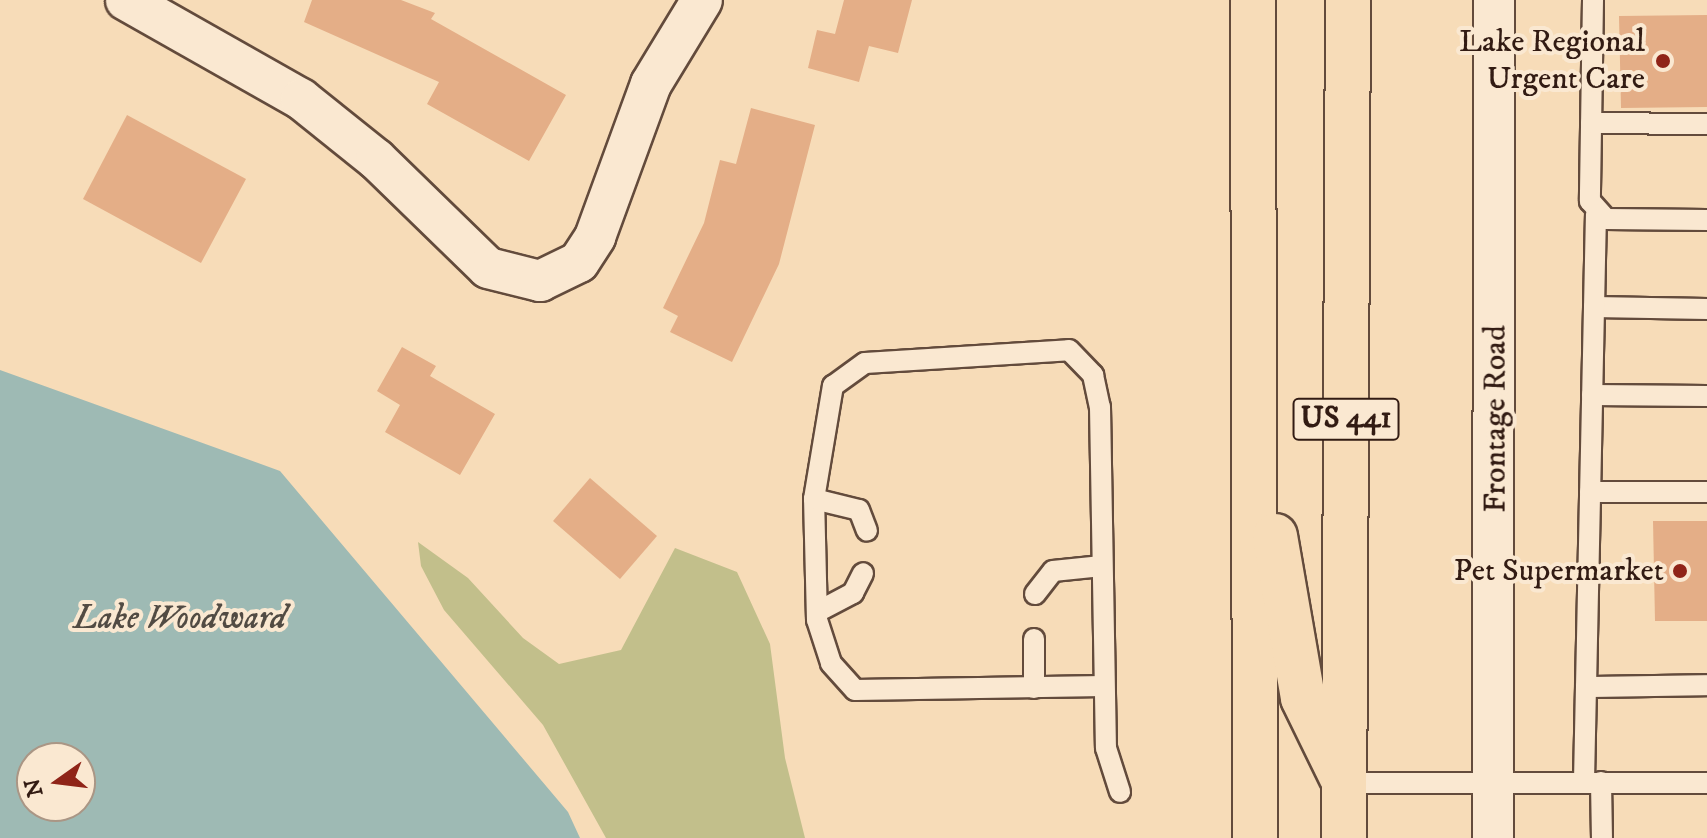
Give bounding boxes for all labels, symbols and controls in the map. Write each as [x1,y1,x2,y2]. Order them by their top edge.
place label: Lake Regional Urgent Care [1459,24,1645,99]
marker: Lake Regional Urgent Care [1652,50,1674,72]
street label: Frontage Road [1477,325,1515,513]
road number: US 441 [1292,393,1400,445]
place label: Pet Supermarket [1454,552,1664,590]
marker: Pet Supermarket [1671,562,1689,580]
water label: Lake Woodward [74,599,286,639]
north arrow [16,742,96,822]
text: N [19,775,49,799]

